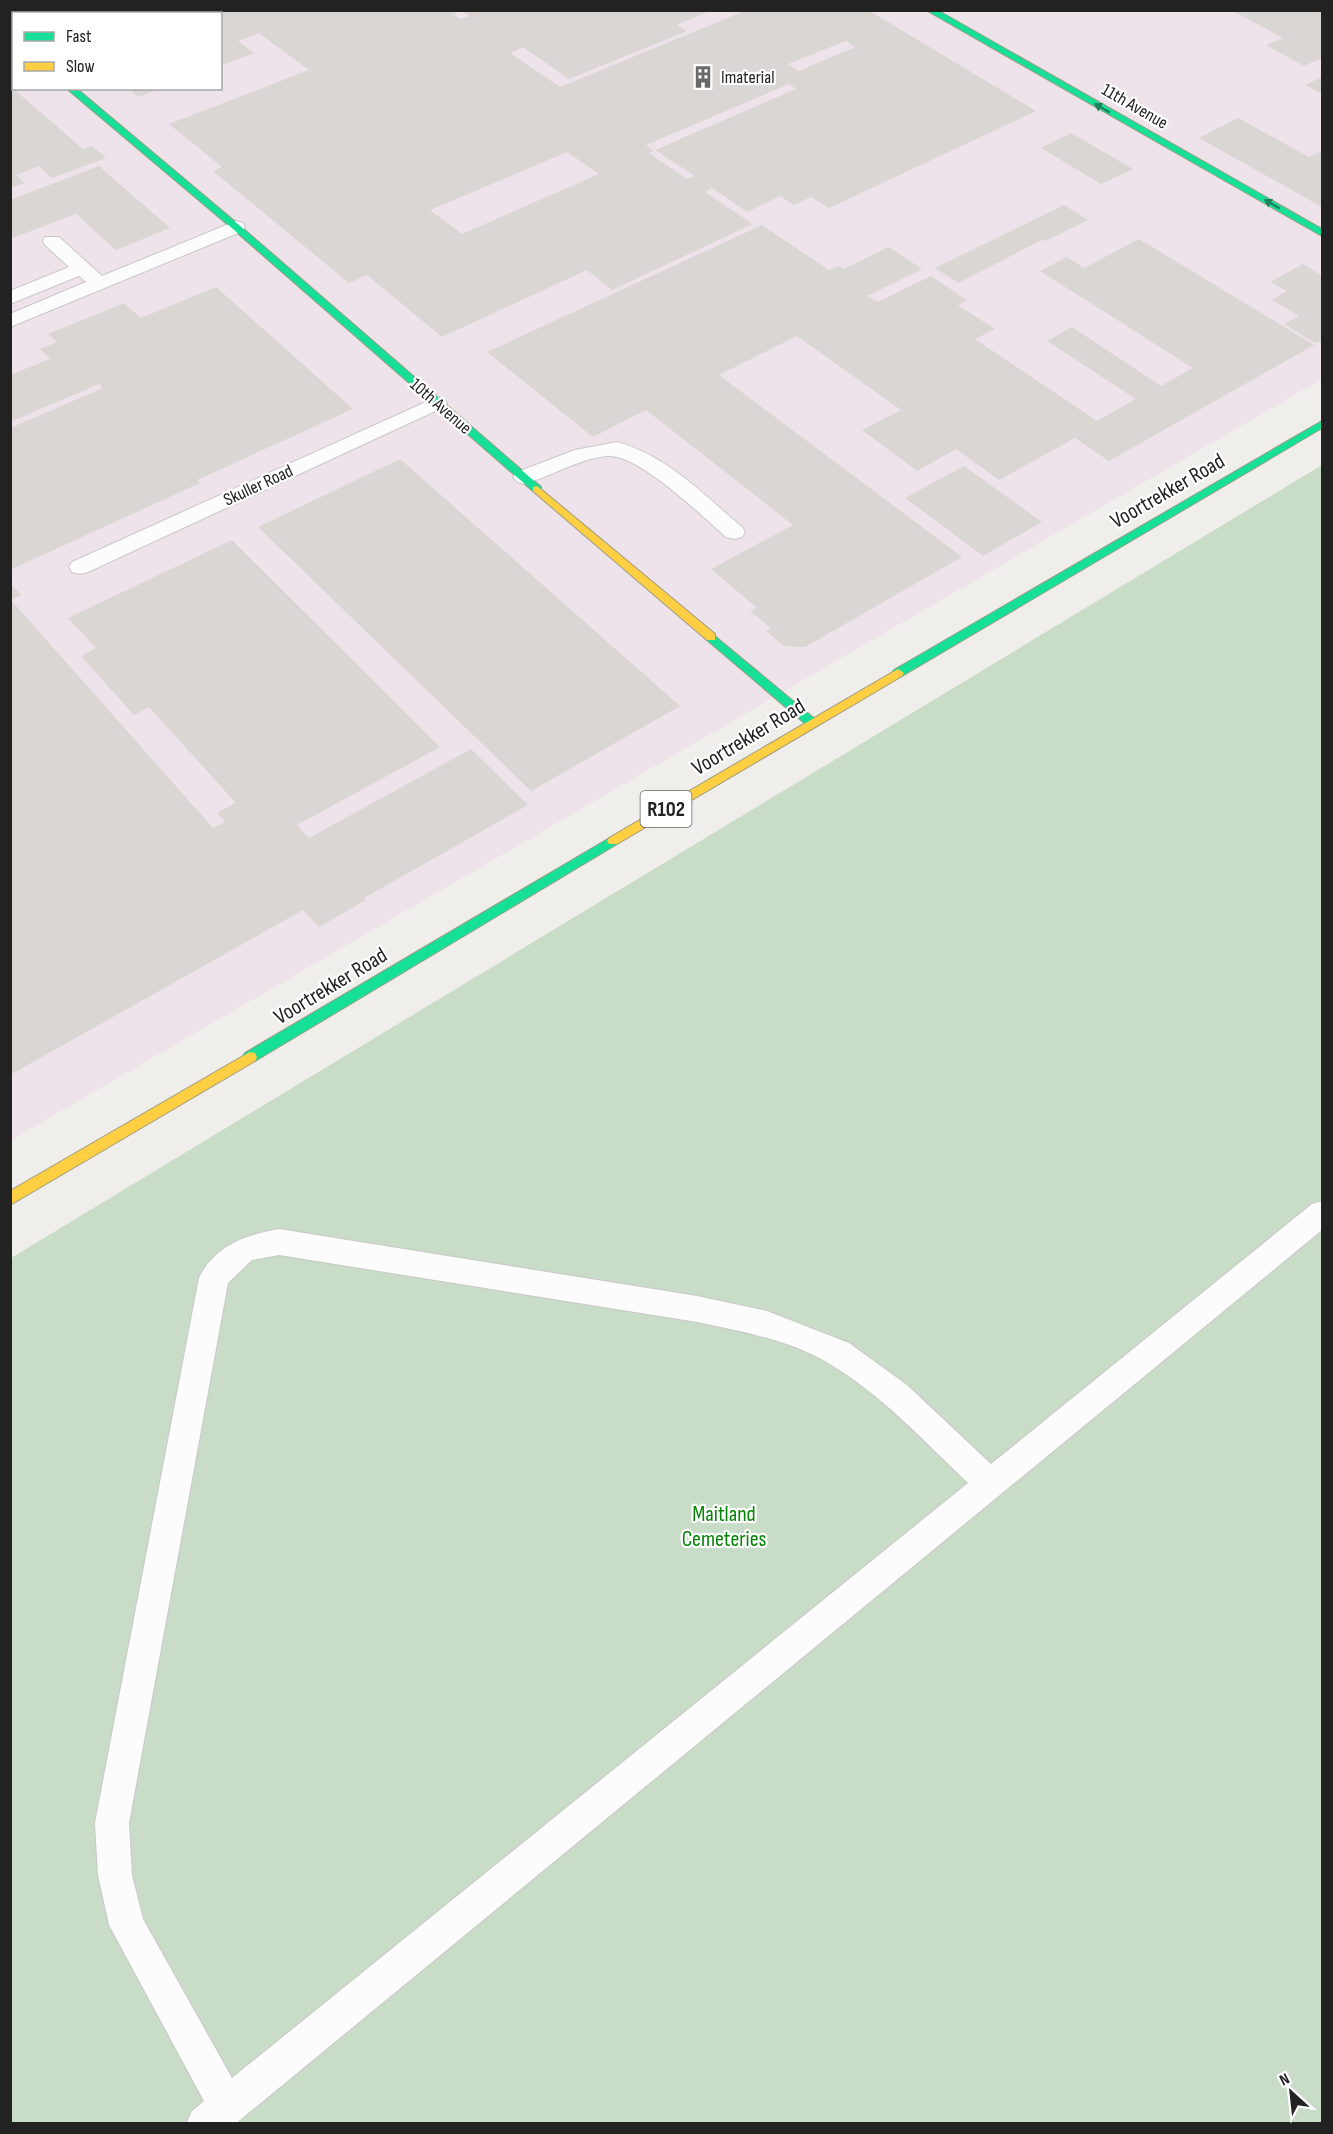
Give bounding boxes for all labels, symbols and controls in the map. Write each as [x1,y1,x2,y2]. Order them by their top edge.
legend [12,12,222,90]
text: Fast [66,26,92,47]
text: Slow [66,56,95,77]
building icon: Imaterial [690,64,716,90]
place label: Imaterial [721,67,775,88]
street label: 11th Avenue [1098,79,1171,134]
one-way arrow [1093,103,1110,113]
one-way arrow [1264,199,1280,210]
street label: 10th Avenue [406,374,476,439]
street label: Voortrekker Road [1106,448,1230,535]
street label: Skuller Road [220,460,296,511]
street label: Voortrekker Road [687,693,810,782]
road number: R102 [640,791,692,827]
street label: Voortrekker Road [269,942,392,1031]
park label: Maitland Cemeteries [682,1501,766,1553]
north arrow [1261,2062,1321,2122]
text: N [1277,2070,1293,2090]

